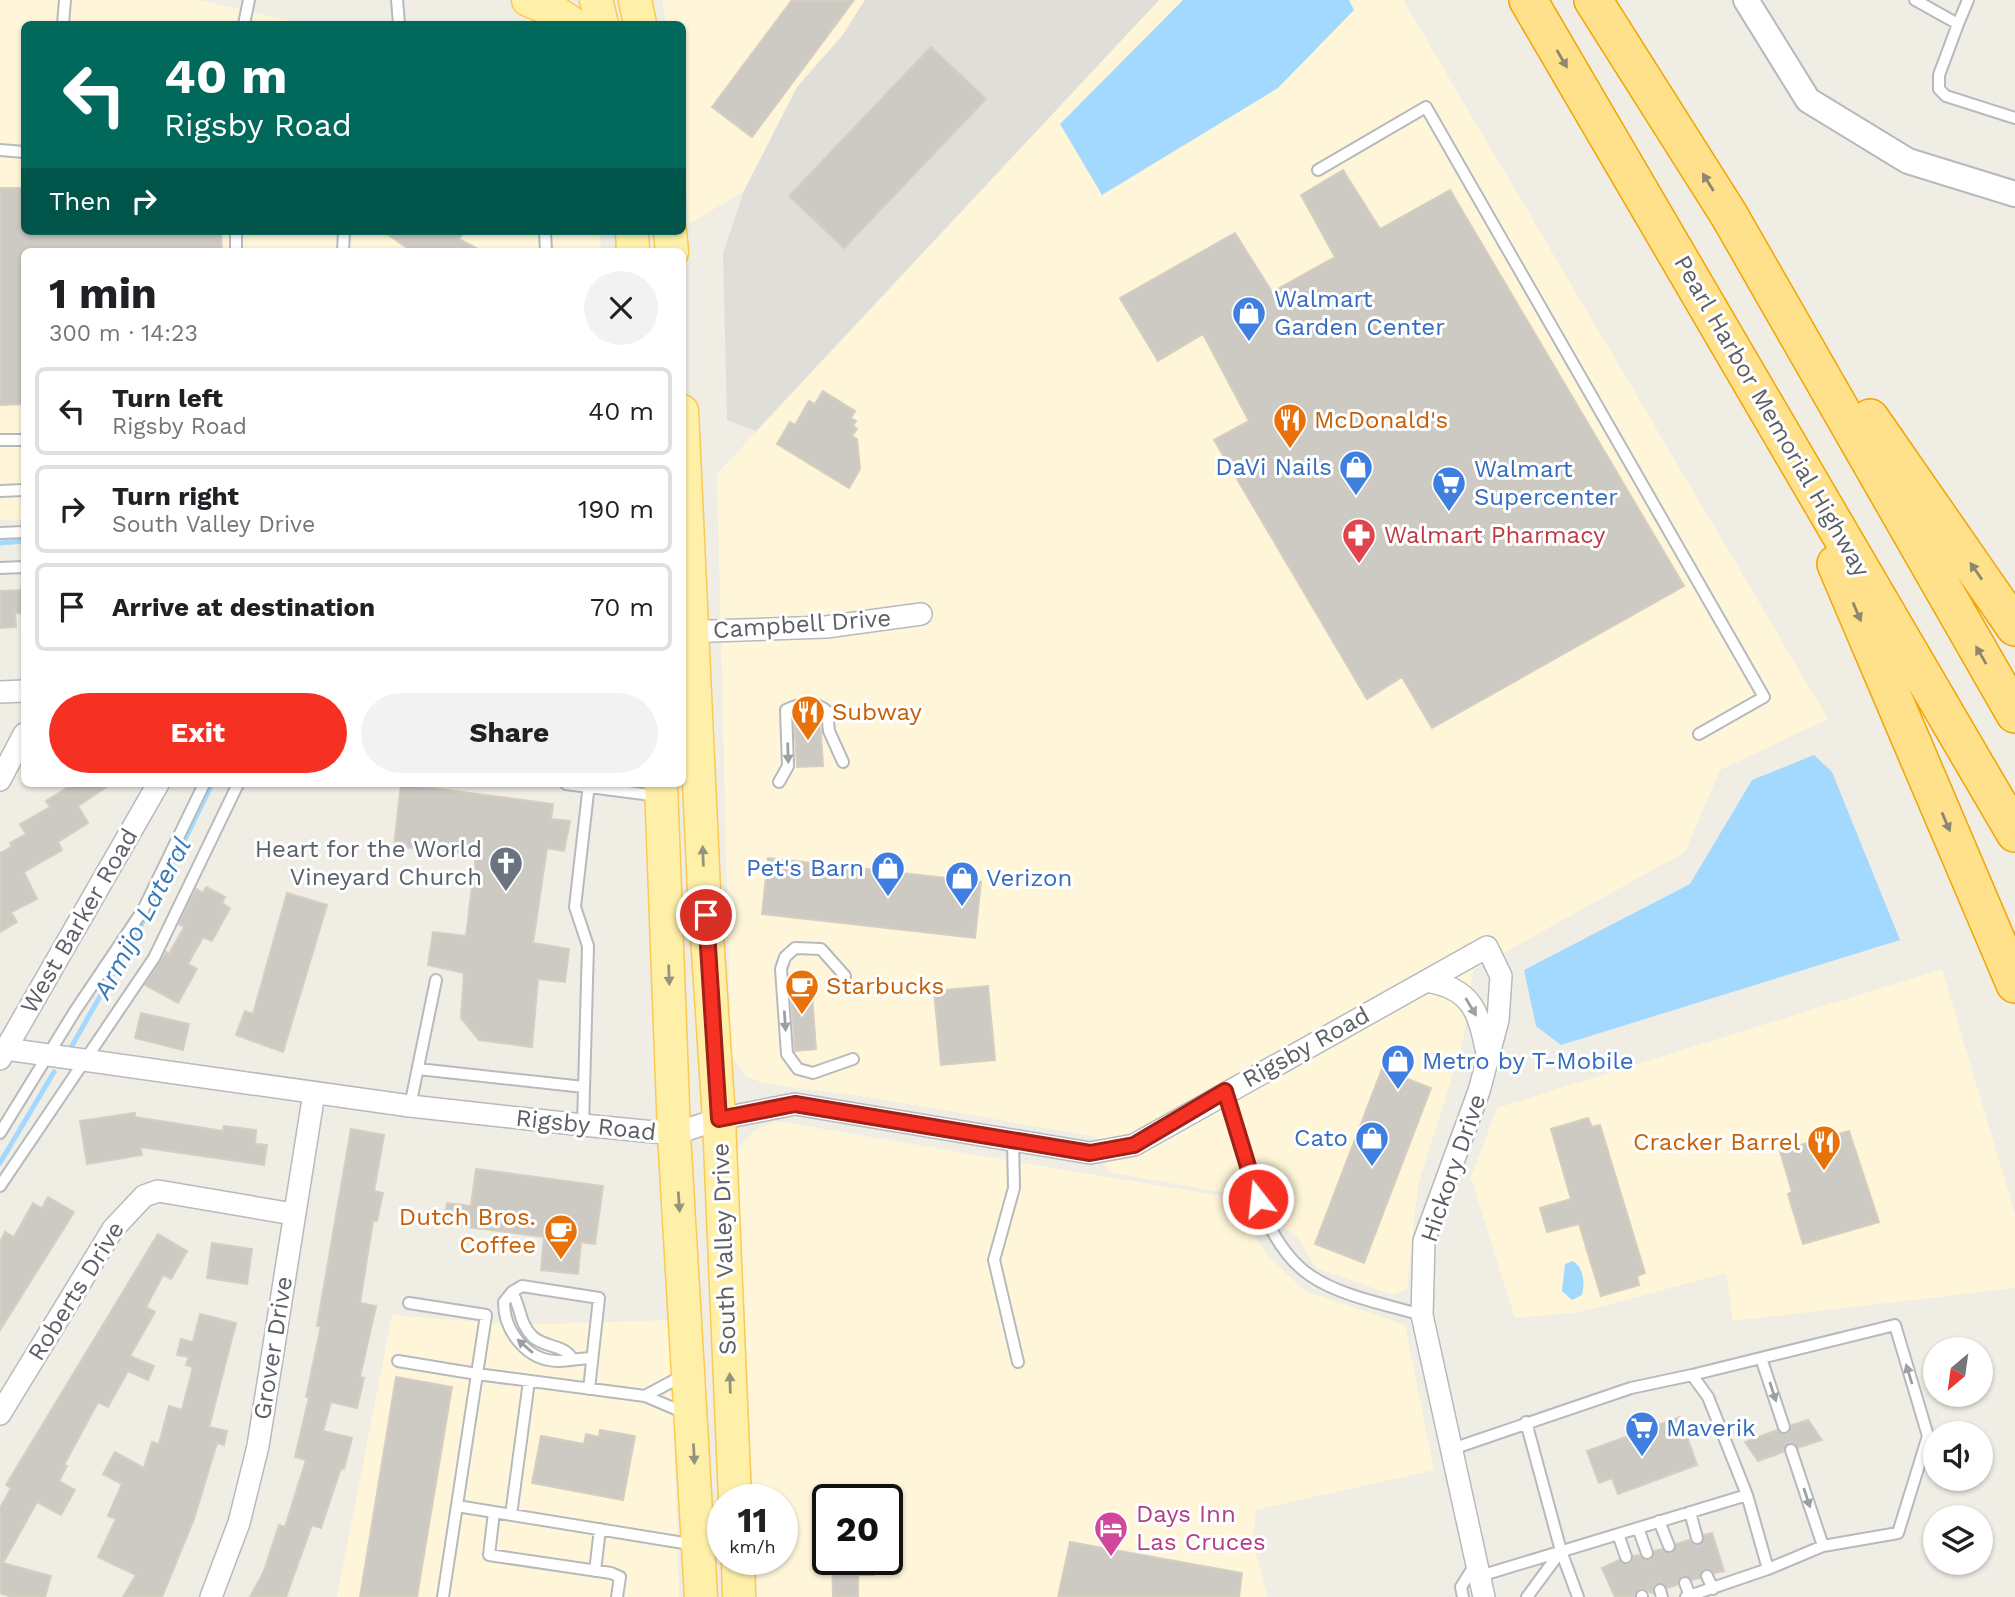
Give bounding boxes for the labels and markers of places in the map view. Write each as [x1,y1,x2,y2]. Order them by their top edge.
place label: Walmart Garden Center [1274,285,1445,341]
shop icon: Walmart Garden Center [1230,294,1268,343]
restaurant icon: McDonald's [1271,401,1309,450]
place label: McDonald's [1314,406,1448,434]
shop icon: DaVi Nails [1337,448,1375,497]
place label: DaVi Nails [1215,453,1332,481]
place label: Walmart Supercenter [1474,455,1618,511]
supermarket icon: Walmart Supercenter [1430,464,1468,513]
pharmacy icon: Walmart Pharmacy [1340,516,1378,565]
place label: Walmart Pharmacy [1384,521,1606,549]
restaurant icon: Subway [789,693,827,742]
place label: Subway [832,698,922,726]
place label: Heart for the World Vineyard Church [255,835,482,891]
church icon: Heart for the World Vineyard Church [487,844,525,893]
shop icon: Pet's Barn [869,849,907,898]
place label: Pet's Barn [746,854,864,882]
shop icon: Verizon [943,859,981,908]
place label: Verizon [986,864,1072,892]
pin [676,885,736,945]
cafe icon: Starbucks [783,967,821,1016]
place label: Starbucks [826,972,944,1000]
shop icon: Metro by T-Mobile [1379,1042,1417,1091]
place label: Metro by T-Mobile [1422,1047,1634,1075]
shop icon: Cato [1353,1119,1391,1168]
restaurant icon: Cracker Barrel [1805,1123,1843,1172]
place label: Cato [1294,1124,1348,1152]
place label: Cracker Barrel [1633,1128,1801,1156]
place label: Dutch Bros. Coffee [399,1203,536,1259]
cafe icon: Dutch Bros. Coffee [542,1212,580,1261]
supermarket icon: Maverik [1623,1409,1661,1458]
place label: Maverik [1666,1414,1756,1442]
place label: Days Inn Las Cruces [1136,1500,1266,1556]
hotel icon: Days Inn Las Cruces [1092,1509,1130,1558]

